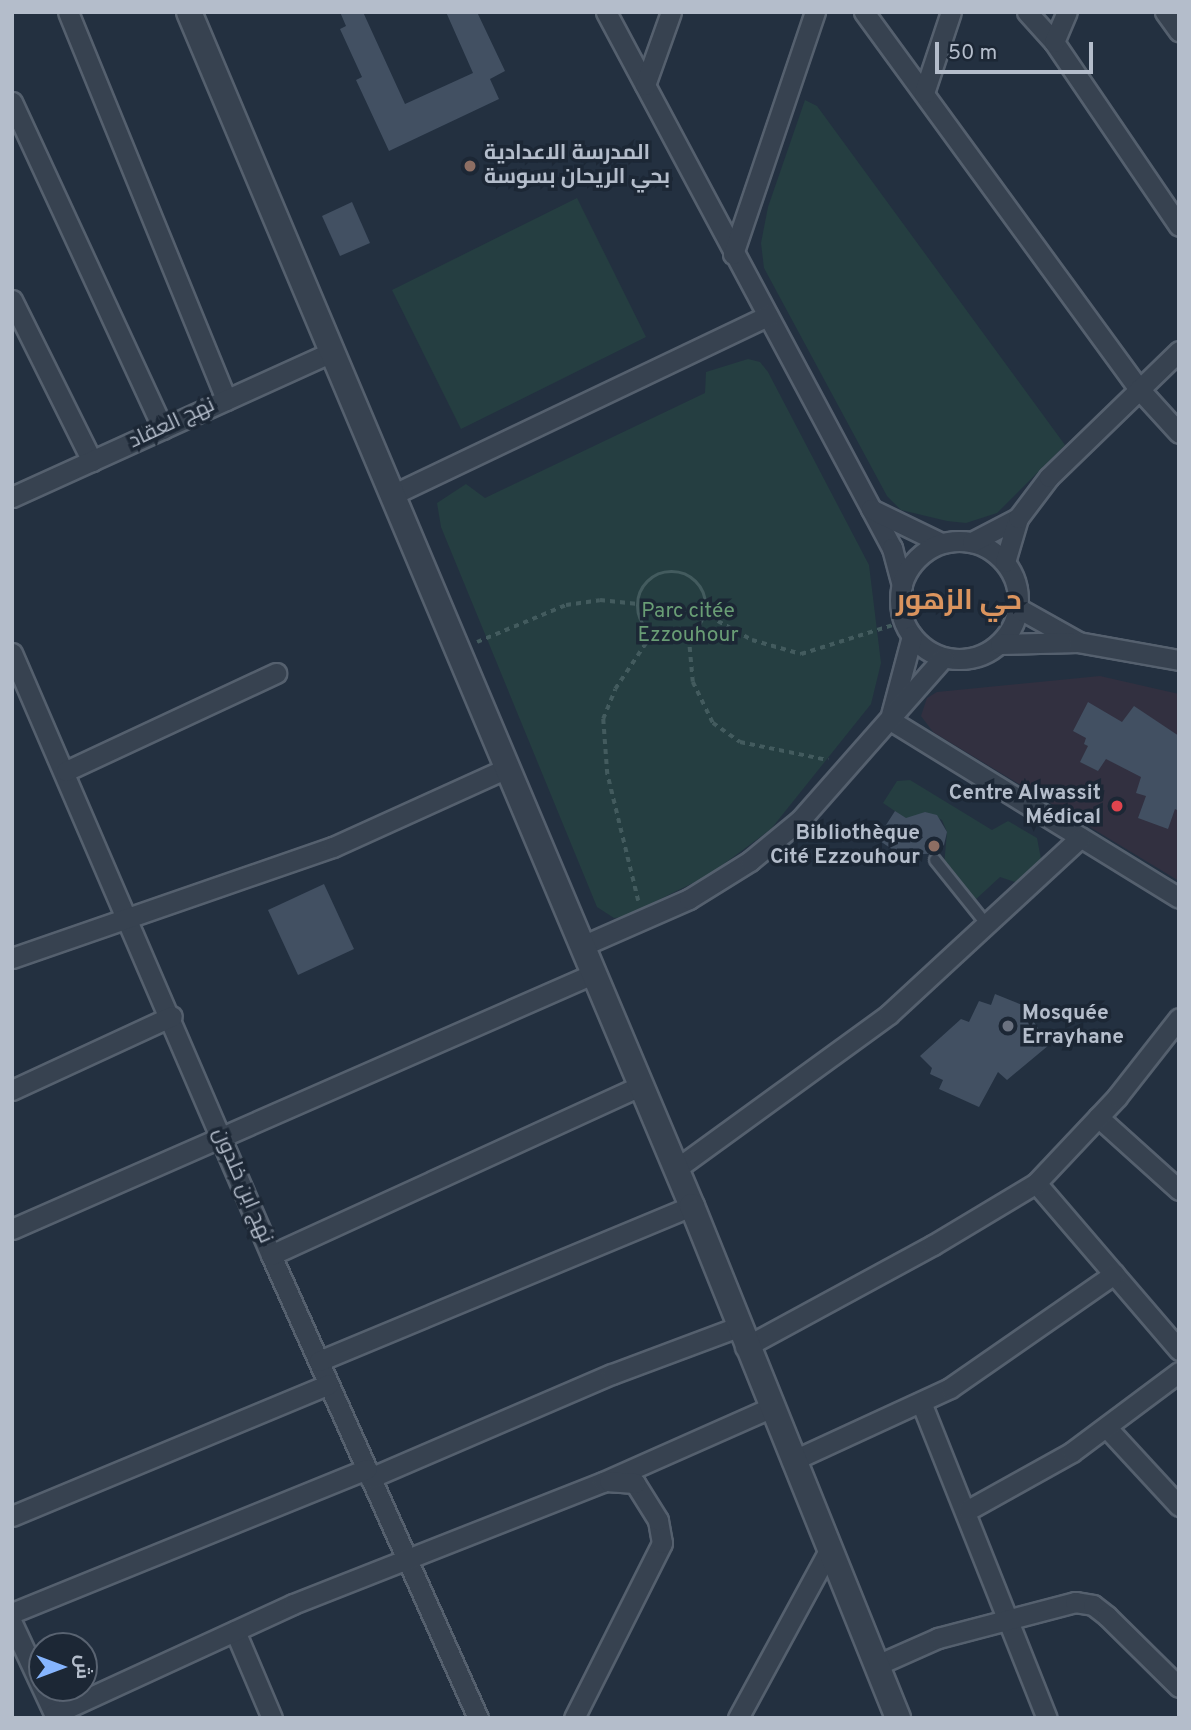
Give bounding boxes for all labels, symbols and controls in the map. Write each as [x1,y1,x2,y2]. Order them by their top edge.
scale bar [939,28,1096,72]
text: 50 m [948,40,997,67]
place label: المدرسة الاعدادية بحي الريحان بسوسة [484,141,670,191]
marker: المدرسة الاعدادية بحي الريحان بسوسة [462,158,478,174]
street label: نهج العقاد [125,393,219,455]
district label: حي الزهور [896,585,1022,619]
park label: Parc citée Ezzouhour [637,599,739,649]
place label: Centre Alwassit Médical [948,781,1101,831]
marker: Centre Alwassit Médical [1107,796,1127,816]
place label: Bibliothèque Cité Ezzouhour [770,821,920,871]
marker: Bibliothèque Cité Ezzouhour [926,838,942,854]
place label: Mosquée Errayhane [1022,1001,1124,1051]
marker: Mosquée Errayhane [1000,1018,1016,1034]
street label: نهج ابن خلدون [206,1124,278,1248]
north arrow [28,1632,98,1702]
text: ش [70,1655,94,1679]

